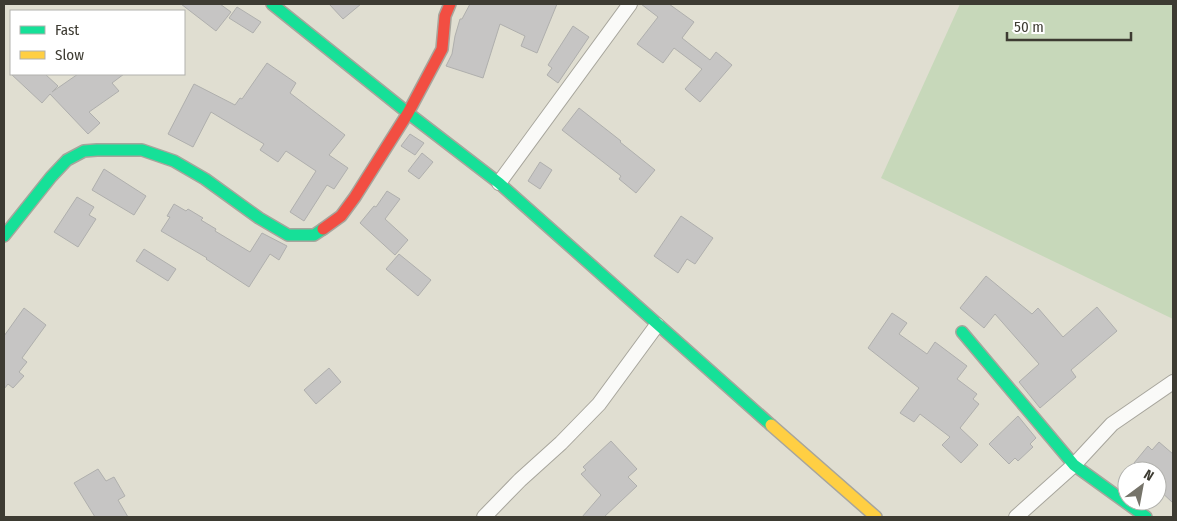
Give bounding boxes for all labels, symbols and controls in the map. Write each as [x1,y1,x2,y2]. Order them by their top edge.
legend [10,10,185,75]
scale bar [1007,10,1131,42]
text: 50 m [1014,18,1044,36]
text: Fast [55,21,79,39]
text: Slow [55,46,84,64]
north arrow [1117,461,1167,511]
text: N [1141,466,1157,485]

